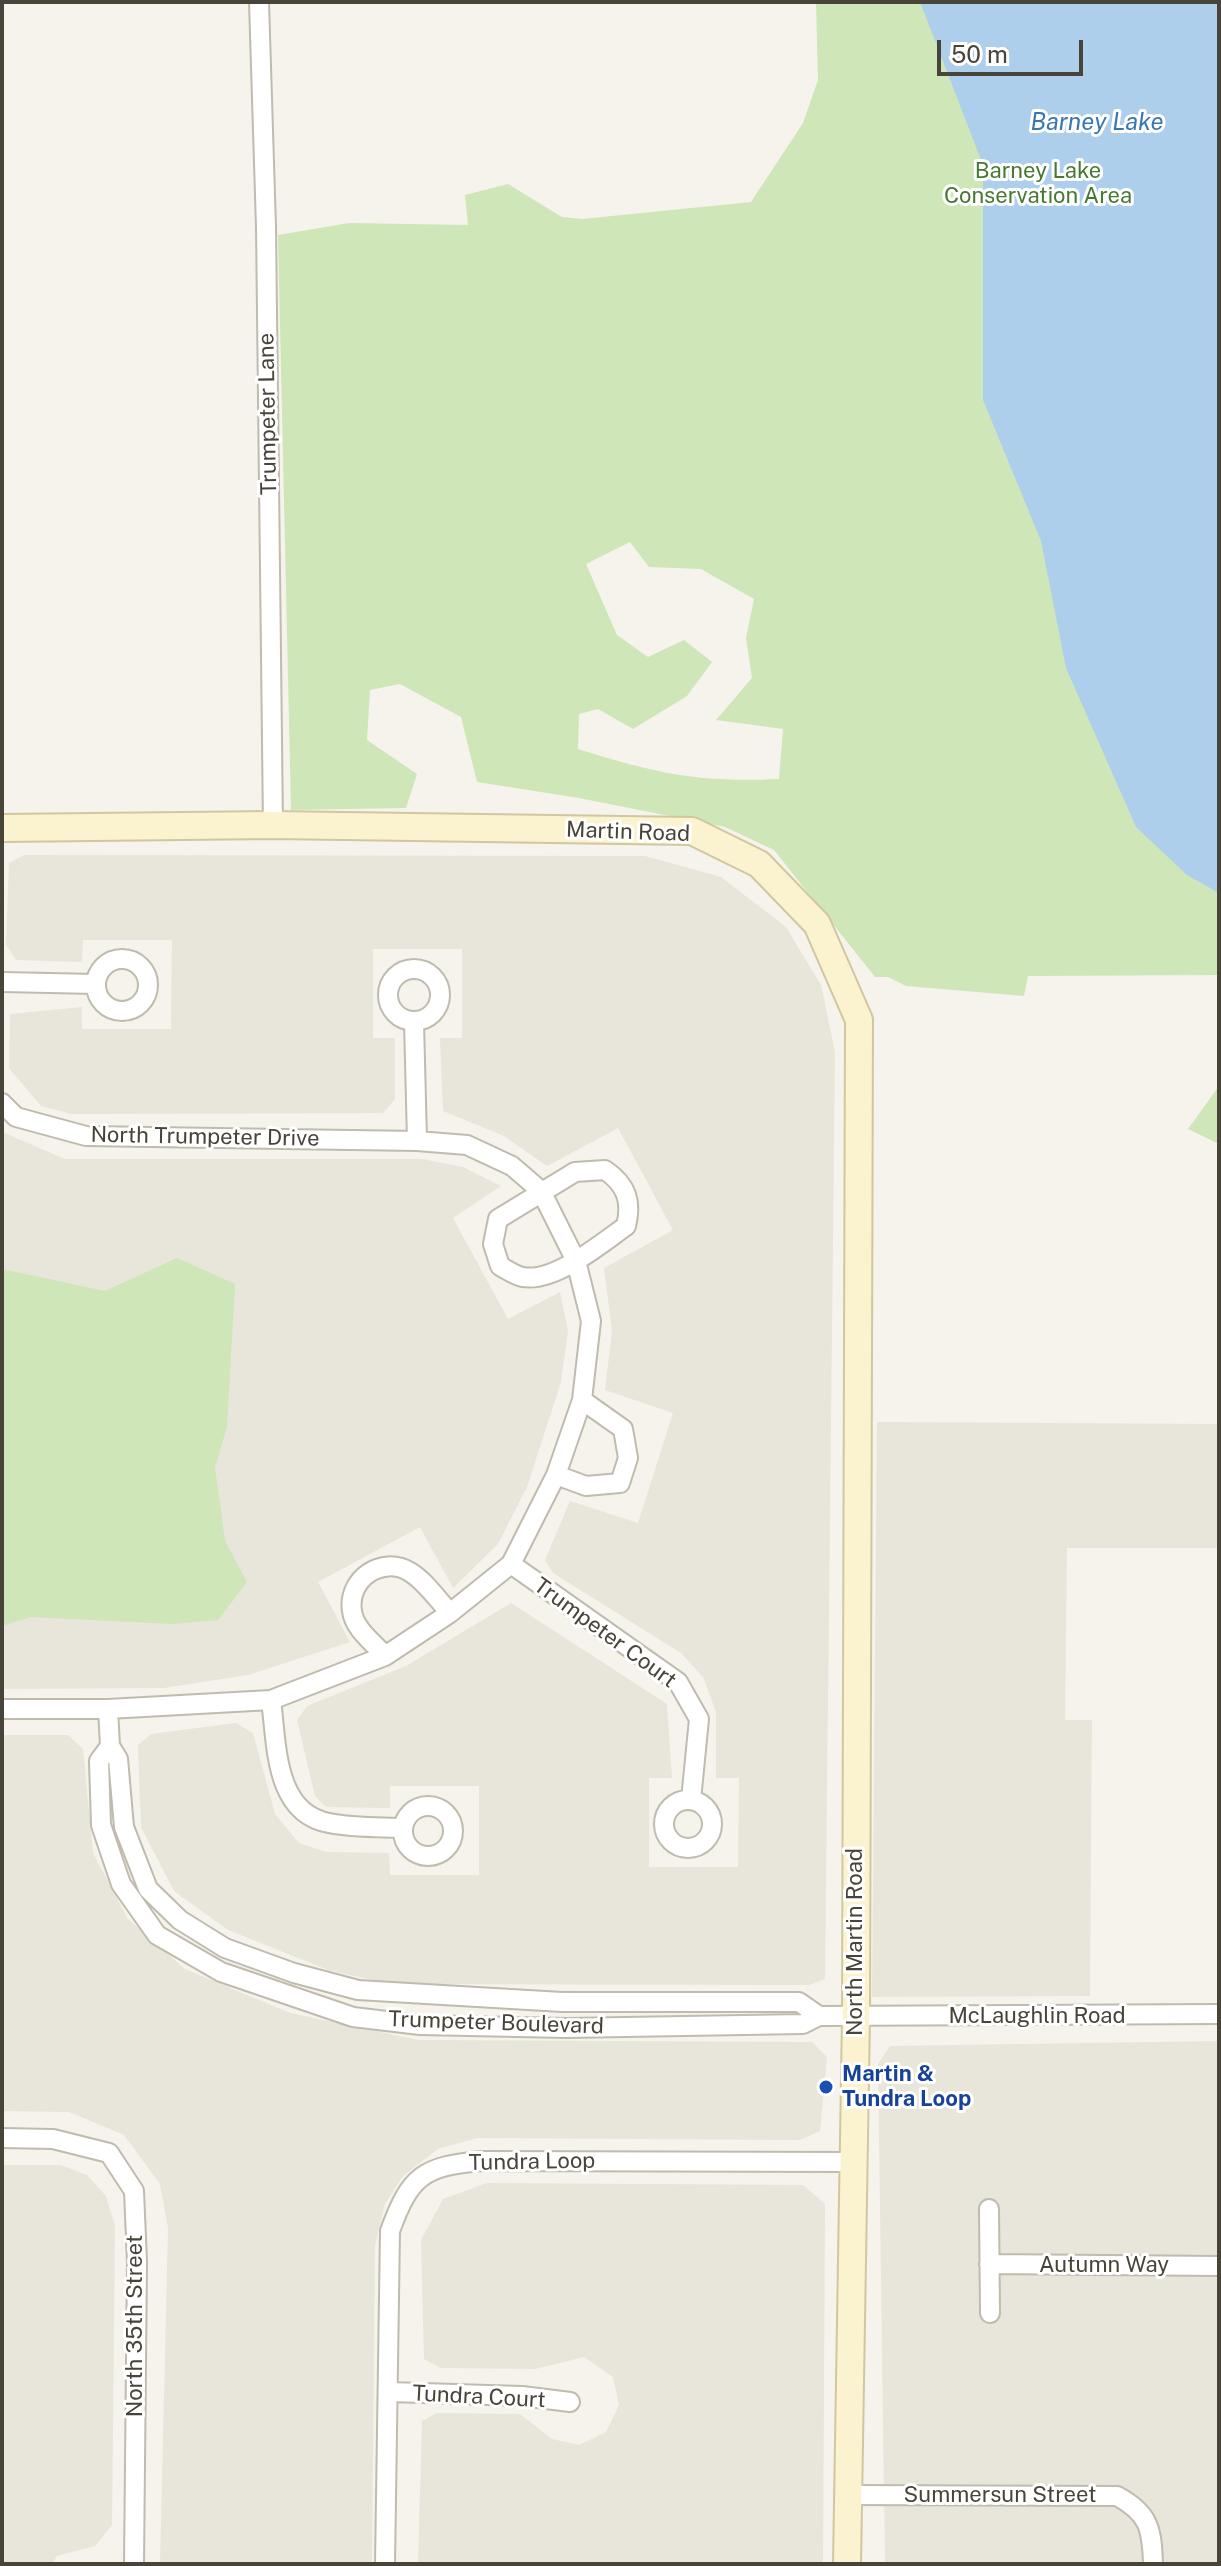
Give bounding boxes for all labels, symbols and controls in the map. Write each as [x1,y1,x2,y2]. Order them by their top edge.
scale bar [941,24,1087,74]
text: 50 m [951,40,1008,68]
water label: Barney Lake [1031,109,1163,137]
park label: Barney Lake Conservation Area [944,158,1132,210]
street label: Trumpeter Lane [253,333,283,495]
street label: Martin Road [566,817,690,847]
street label: North Trumpeter Drive [90,1122,320,1152]
street label: Trumpeter Court [529,1572,681,1694]
street label: North Martin Road [842,1848,868,2036]
street label: McLaughlin Road [948,2003,1126,2029]
street label: Trumpeter Boulevard [388,2006,604,2040]
place label: Martin & Tundra Loop [842,2061,971,2112]
marker: Martin & Tundra Loop [817,2078,835,2096]
street label: Tundra Loop [468,2148,596,2176]
street label: North 35th Street [122,2235,148,2417]
street label: Autumn Way [1039,2252,1169,2278]
street label: Tundra Court [412,2380,546,2414]
street label: Summersun Street [903,2482,1097,2508]

